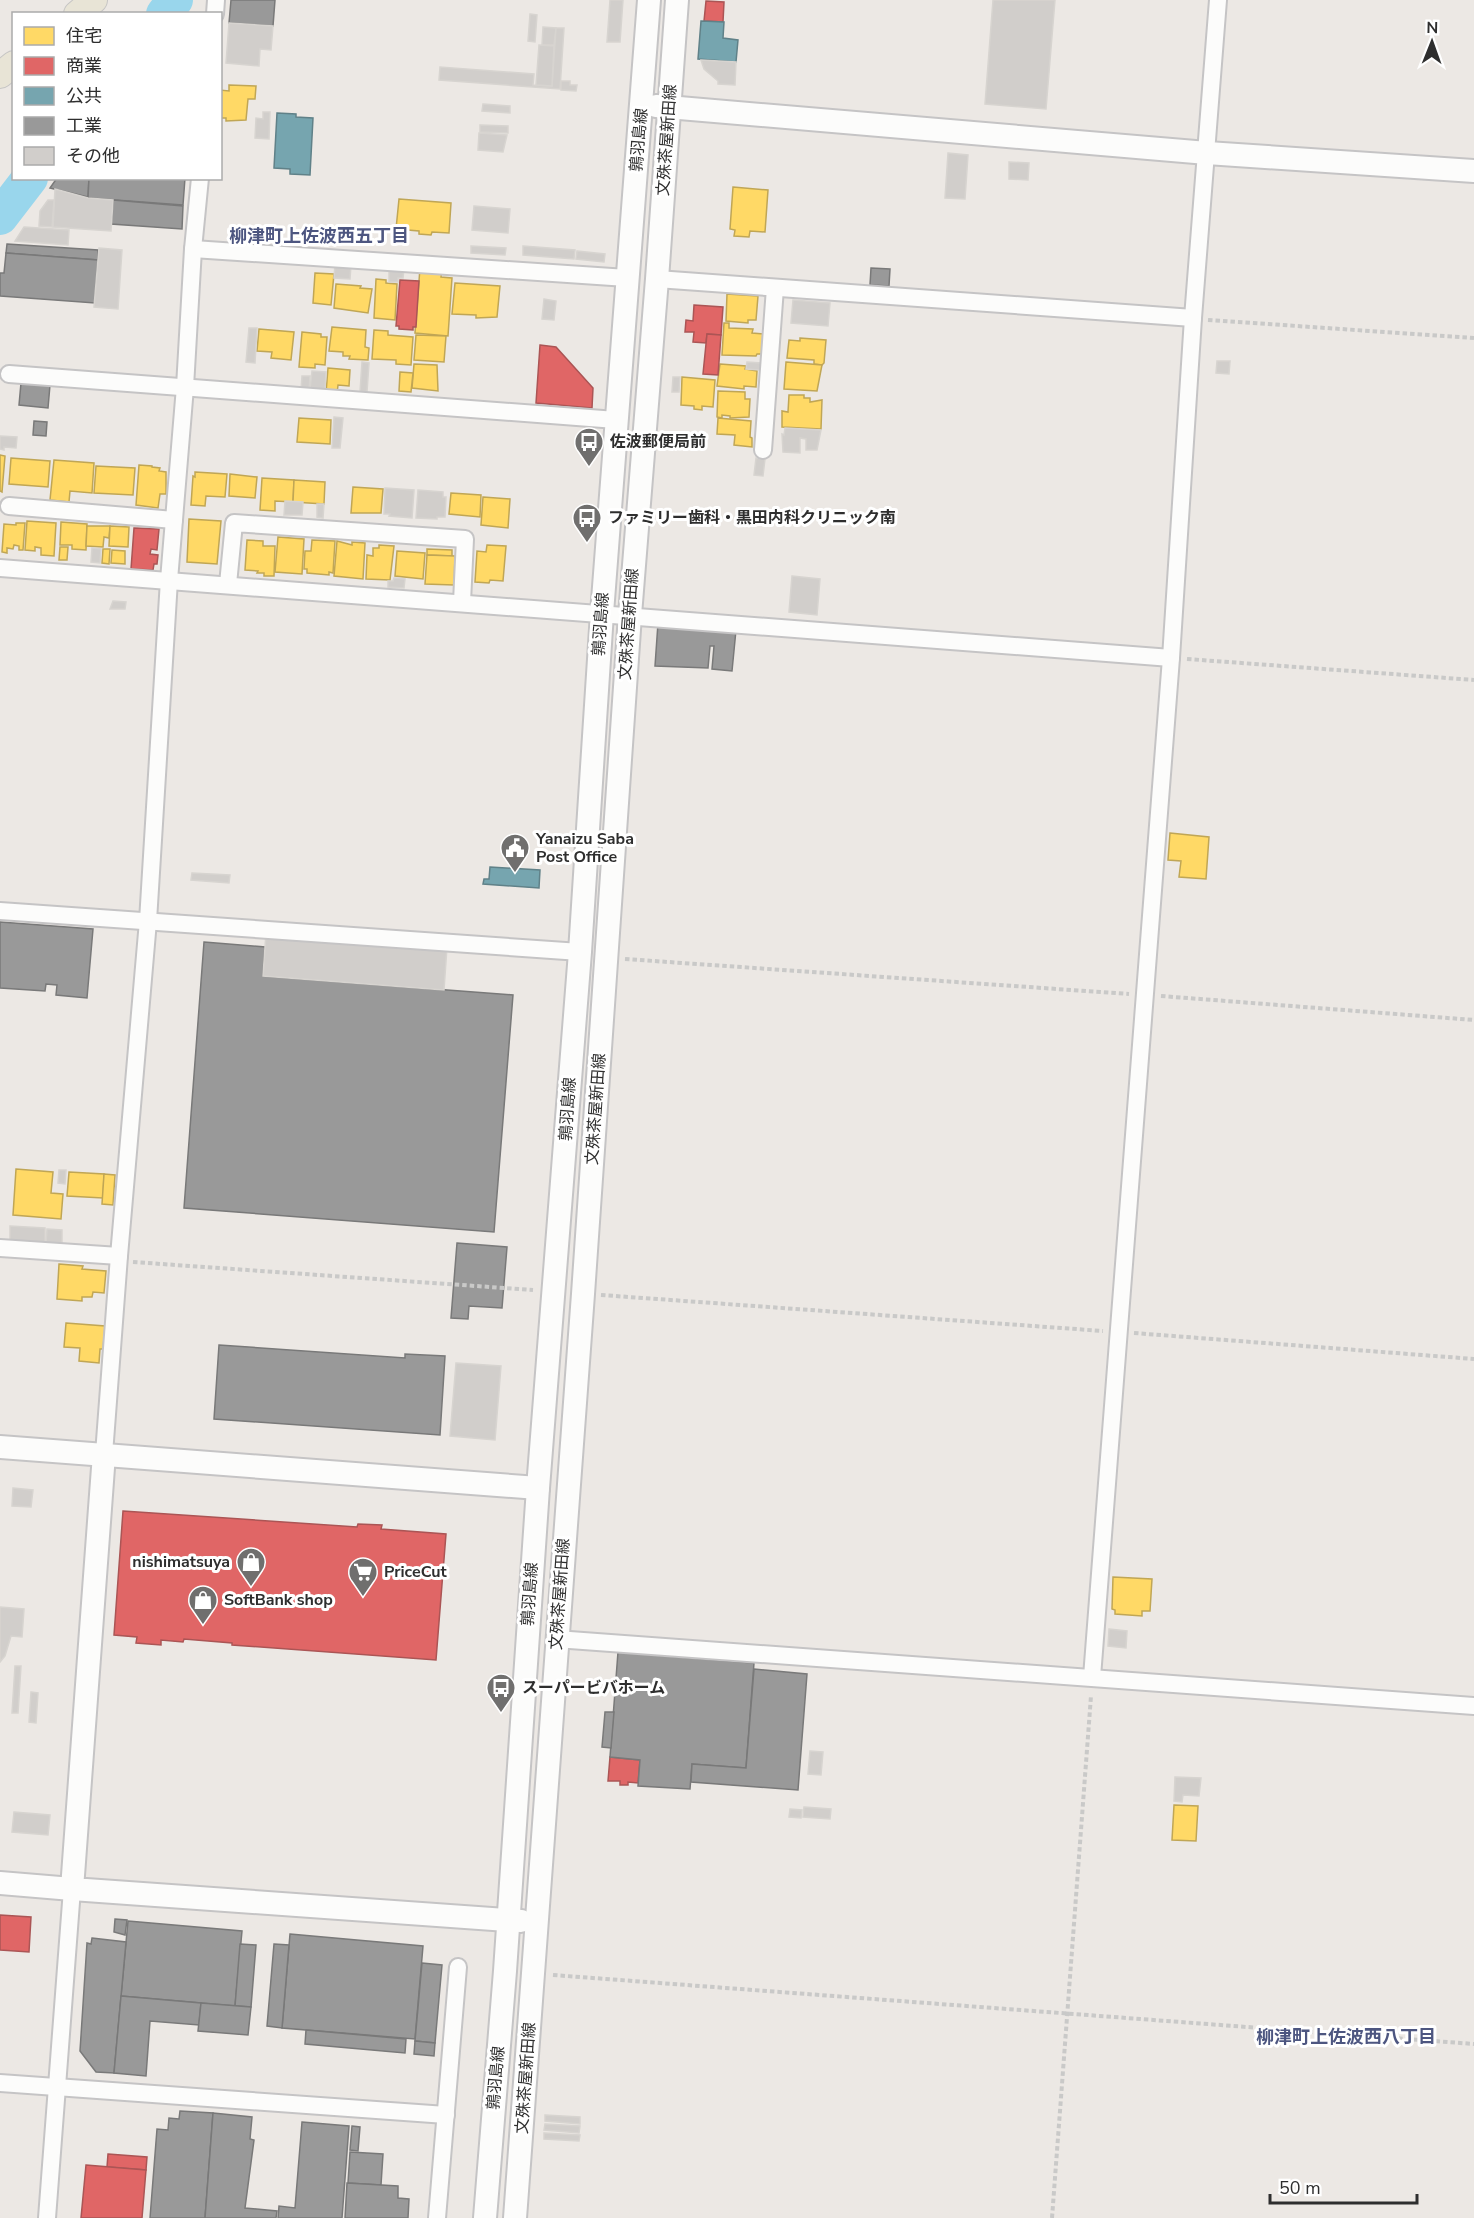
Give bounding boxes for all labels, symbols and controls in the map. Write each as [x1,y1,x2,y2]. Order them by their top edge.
legend [12,12,222,180]
north arrow [1402,12,1462,72]
text: N [1426,17,1438,39]
text: 住宅 [66,24,102,48]
text: 商業 [66,54,102,78]
street label: 文殊茶屋新田線 [652,83,682,197]
text: 公共 [66,84,102,108]
street label: 鶉羽島線 [625,107,653,173]
text: 工業 [66,114,102,138]
text: その他 [66,144,120,168]
district label: 柳津町上佐波西五丁目 [229,224,409,248]
bus stop icon: 佐波郵便局前 [573,426,605,468]
place label: 佐波郵便局前 [609,431,706,453]
bus stop icon: ファミリー歯科・黒田内科クリニック南 [571,502,603,544]
place label: ファミリー歯科・黒田内科クリニック南 [608,507,896,529]
street label: 文殊茶屋新田線 [614,567,644,681]
street label: 鶉羽島線 [588,591,614,657]
place label: Yanaizu Saba Post Office [535,828,634,868]
public building icon: Yanaizu Saba Post Office [499,832,531,874]
street label: 文殊茶屋新田線 [581,1052,611,1166]
street label: 鶉羽島線 [555,1076,581,1142]
street label: 文殊茶屋新田線 [545,1537,575,1651]
shop icon: nishimatsuya [235,1546,267,1588]
place label: nishimatsuya [132,1551,230,1573]
supermarket icon: PriceCut [347,1556,379,1598]
place label: PriceCut [384,1561,448,1583]
street label: 鶉羽島線 [517,1561,543,1627]
shop icon: SoftBank shop [187,1584,219,1626]
place label: SoftBank shop [224,1589,333,1611]
bus stop icon: スーパービバホーム [485,1672,517,1714]
place label: スーパービバホーム [522,1677,665,1699]
street label: 文殊茶屋新田線 [511,2021,541,2135]
district label: 柳津町上佐波西八丁目 [1256,2025,1436,2049]
street label: 鶉羽島線 [482,2045,510,2111]
scale bar [1270,2167,1417,2205]
text: 50 m [1279,2176,1321,2200]

